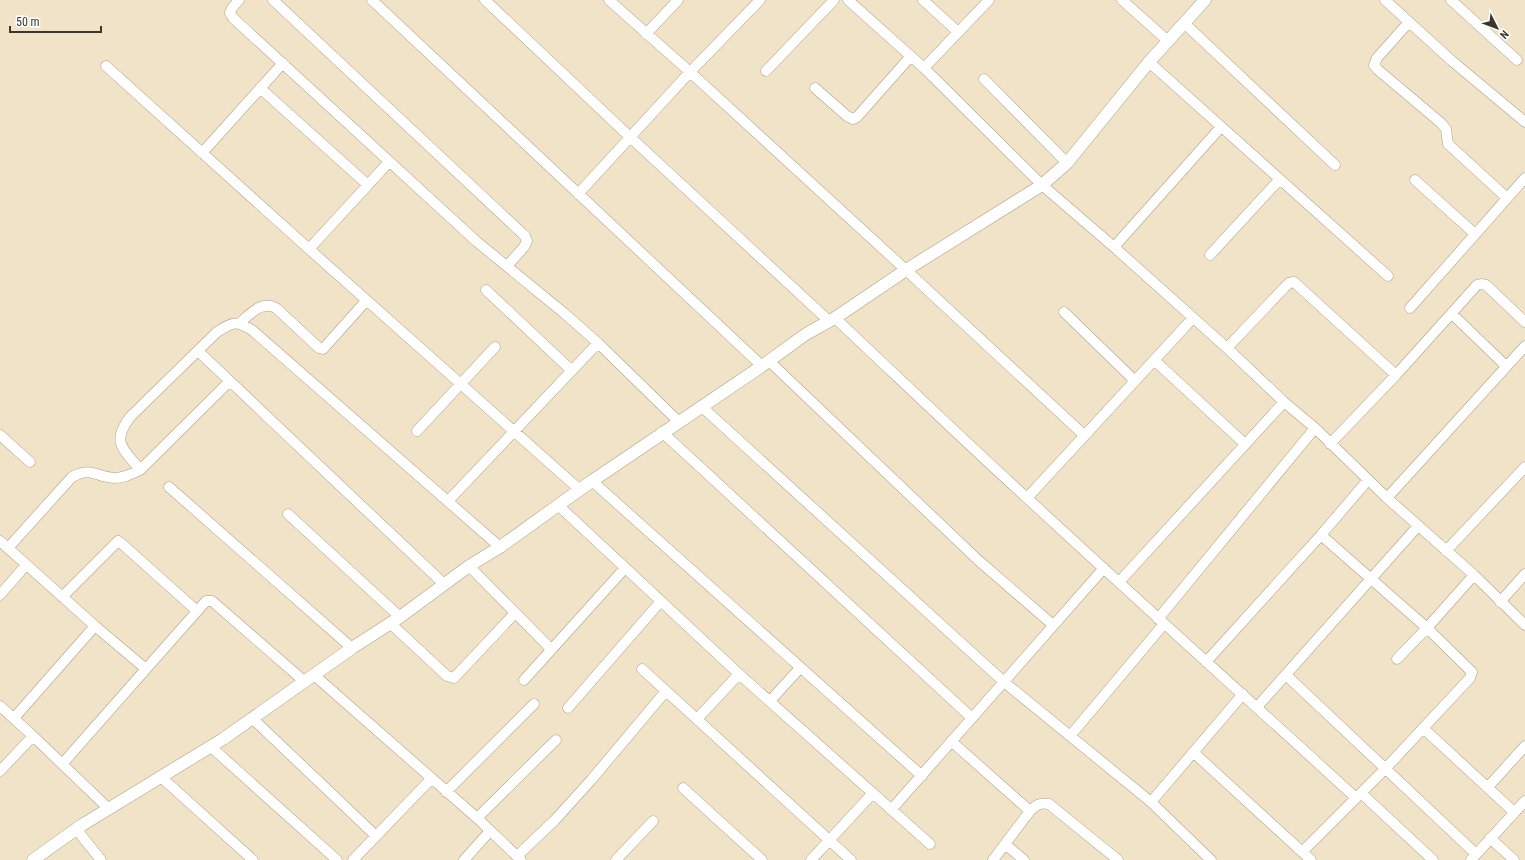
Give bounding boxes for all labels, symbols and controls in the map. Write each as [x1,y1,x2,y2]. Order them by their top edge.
scale bar [10,8,101,34]
north arrow [1477,8,1517,48]
text: 50 m [16,15,40,29]
text: N [1497,27,1511,41]

